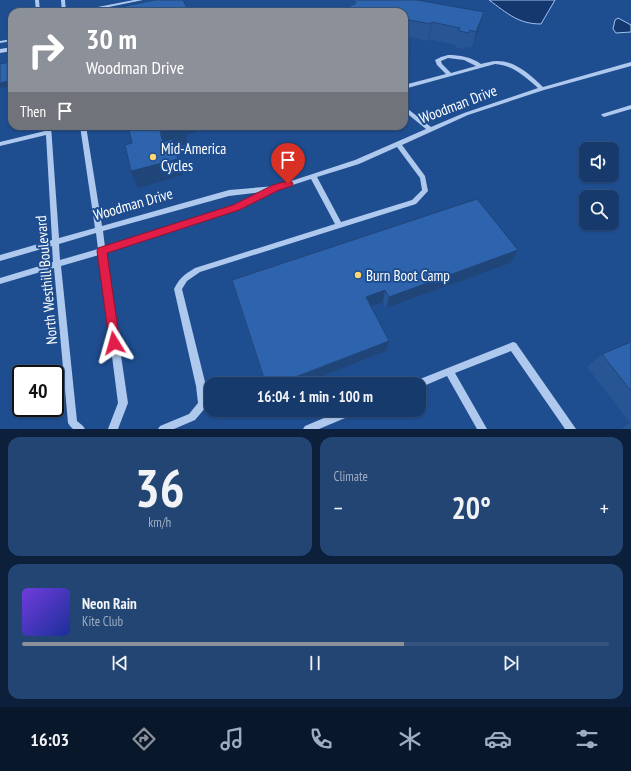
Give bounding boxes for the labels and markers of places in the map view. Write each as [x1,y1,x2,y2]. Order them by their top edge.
place label: Mid-America Cycles [161,139,226,175]
pin [271,143,305,184]
marker: Mid-America Cycles [148,152,158,162]
place label: Burn Boot Camp [366,266,450,285]
marker: Burn Boot Camp [353,270,363,280]

